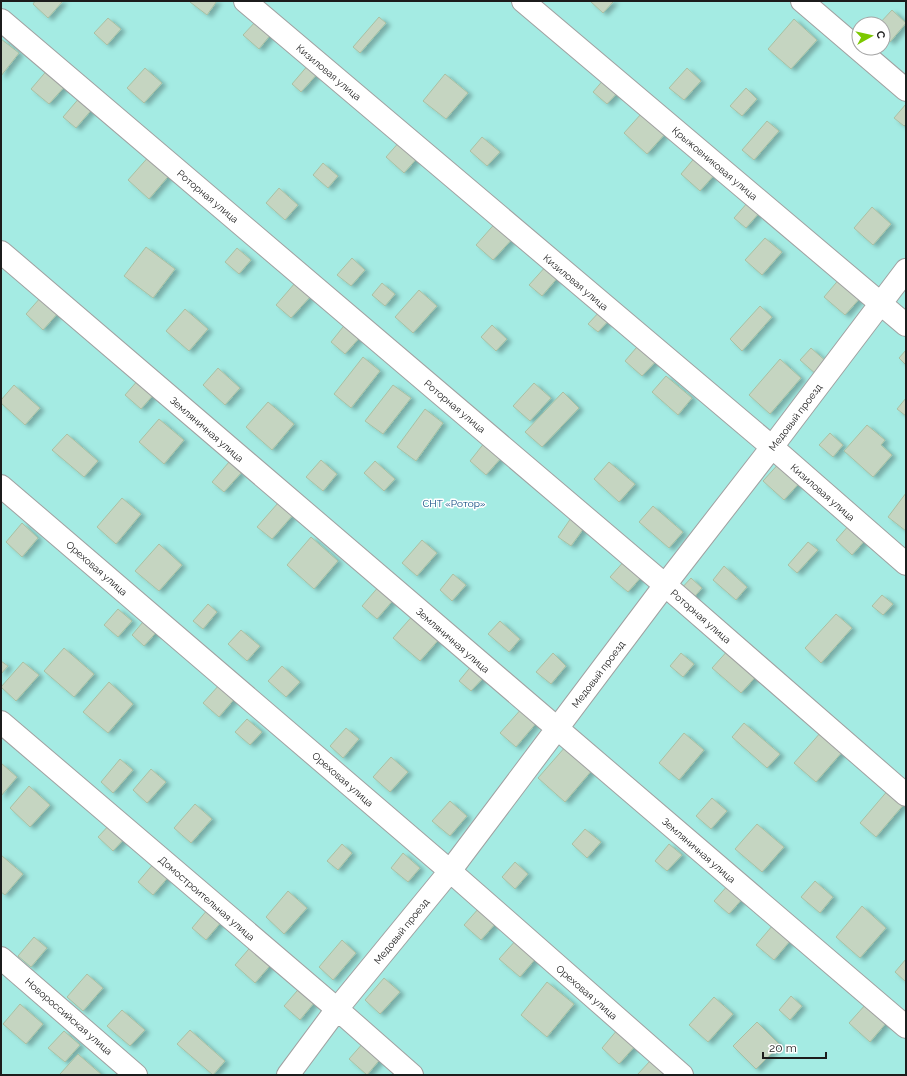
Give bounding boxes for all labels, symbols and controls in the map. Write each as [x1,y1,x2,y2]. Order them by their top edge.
north arrow [851,16,891,56]
text: С [873,30,887,40]
street label: Кизиловая улица [294,42,363,103]
street label: Крыжовниковая улица [670,125,759,202]
street label: Роторная улица [175,168,240,225]
street label: Кизиловая улица [541,252,610,313]
street label: Роторная улица [422,378,487,435]
street label: Медовый проезд [767,382,824,453]
street label: Земляничная улица [168,395,245,464]
street label: Кизиловая улица [788,462,857,523]
park label: СНТ «Ротор» [422,498,486,509]
street label: Ореховая улица [64,539,129,598]
street label: Роторная улица [668,587,733,645]
street label: Земляничная улица [414,606,491,675]
street label: Медовый проезд [570,639,627,710]
street label: Ореховая улица [310,750,375,809]
street label: Земляничная улица [660,816,737,885]
street label: Домостроительная улица [157,854,257,943]
street label: Медовый проезд [372,896,431,966]
street label: Ореховая улица [554,963,619,1022]
street label: Новороссийская улица [23,976,114,1057]
scale bar [763,1034,826,1060]
text: 20 m [769,1041,797,1055]

